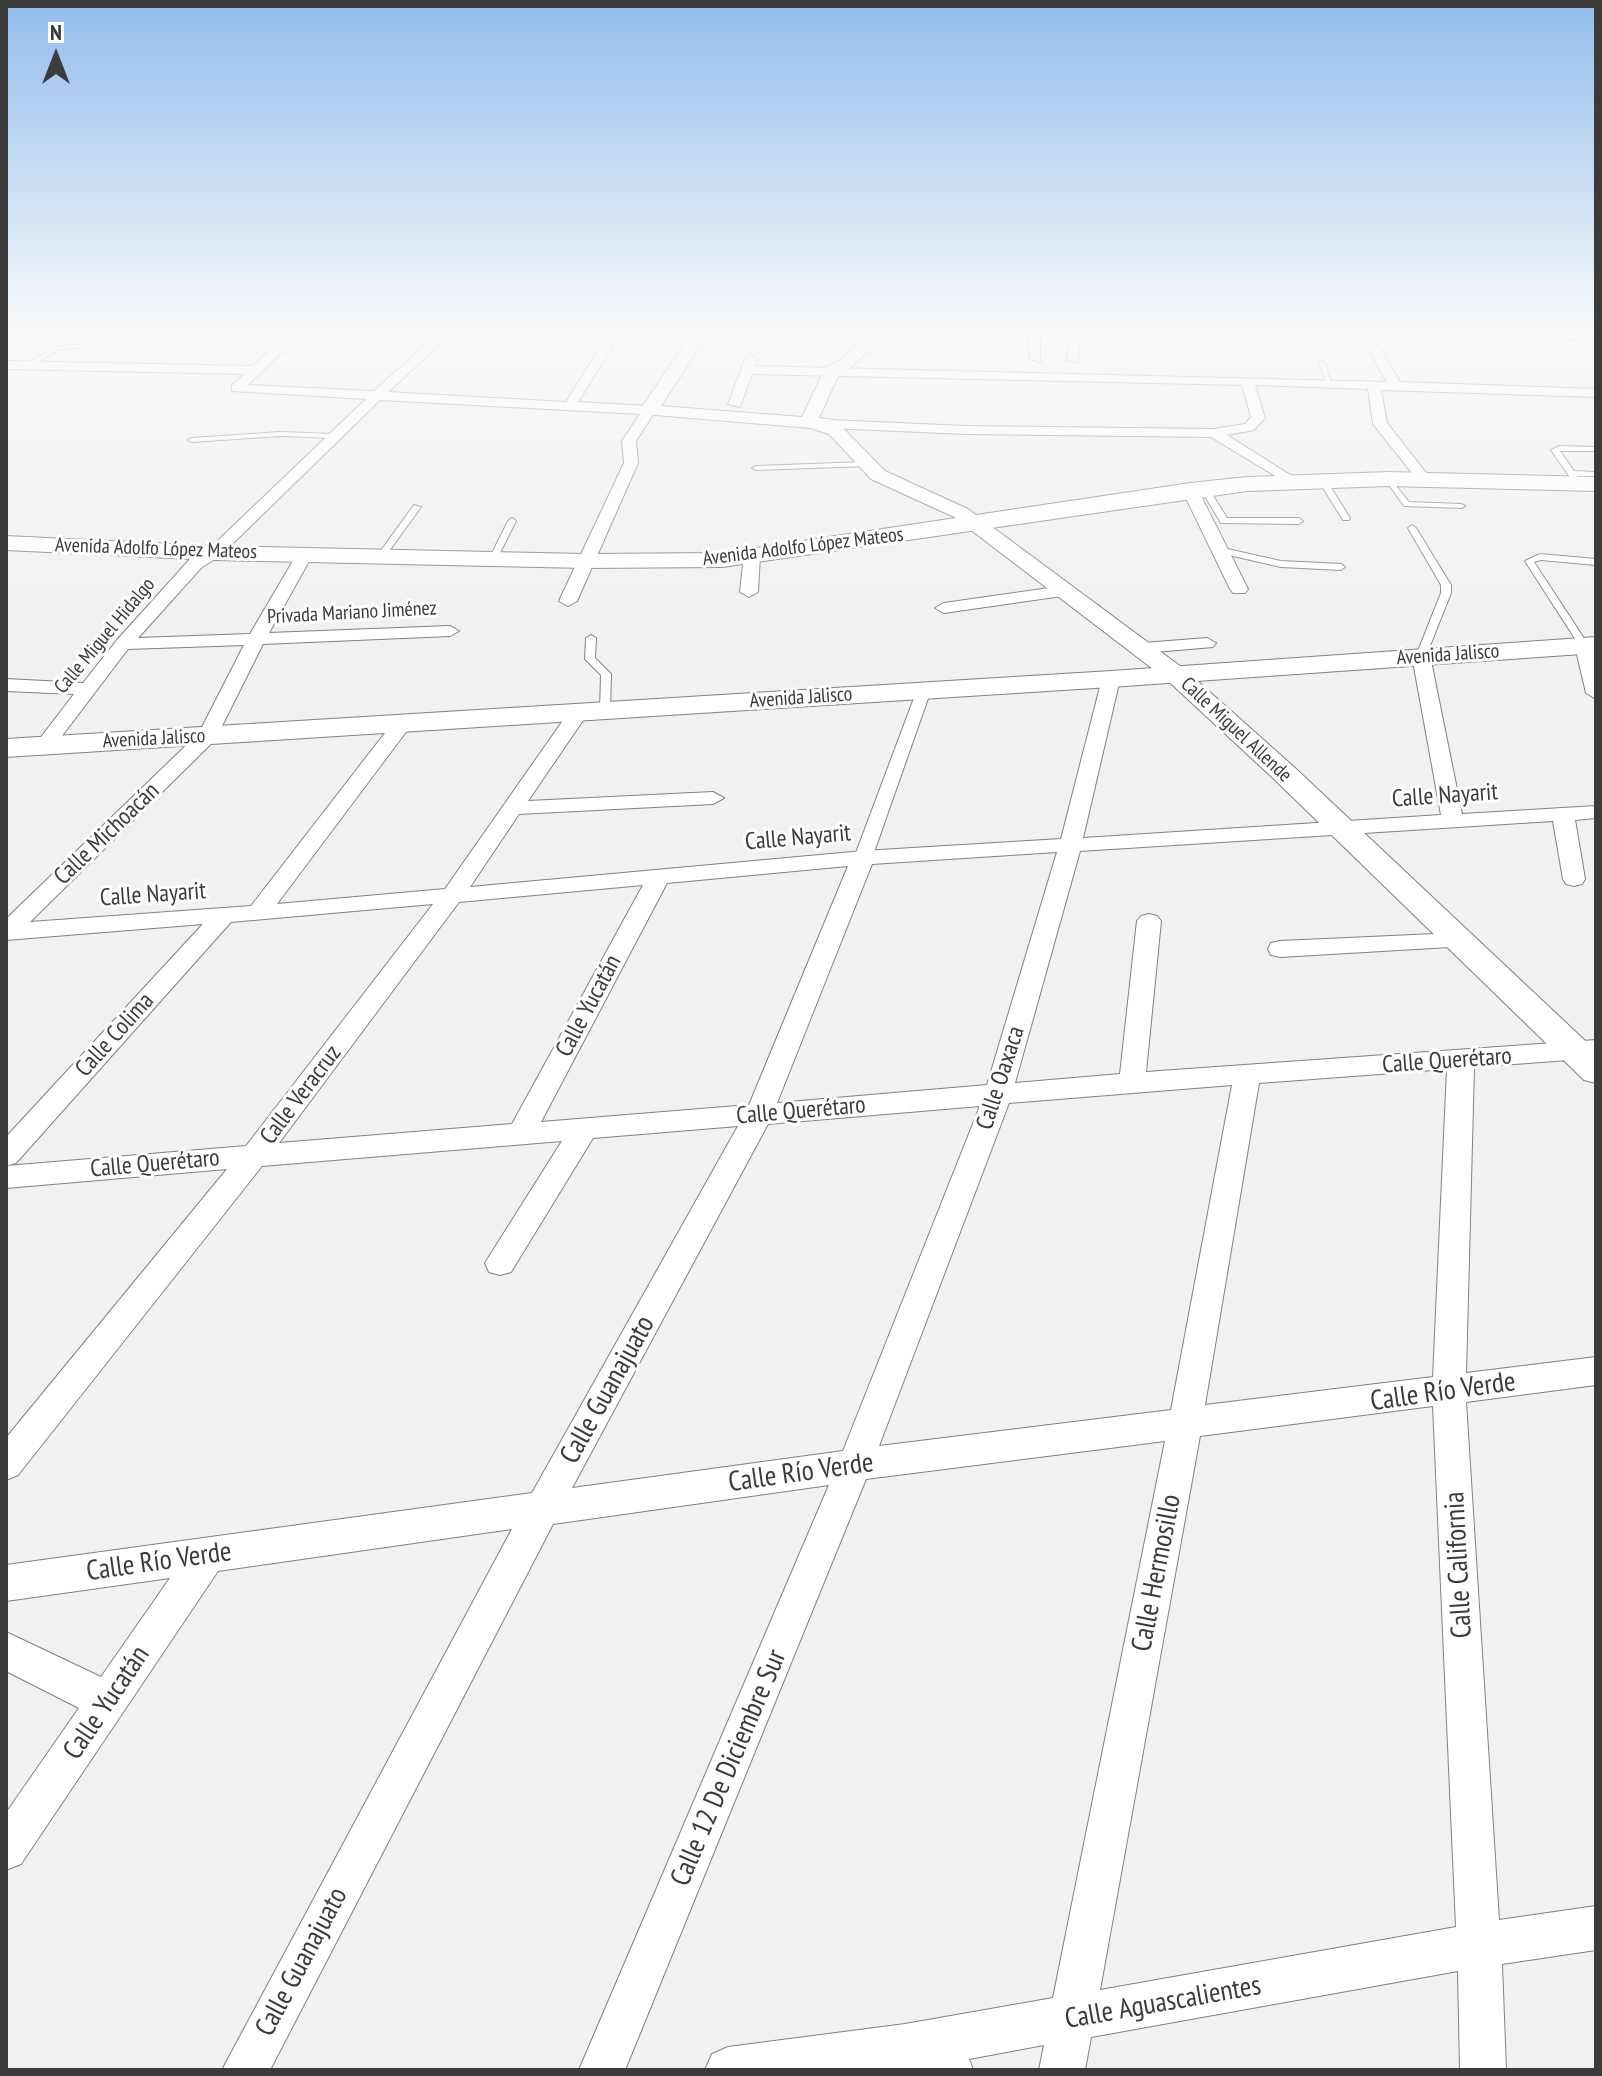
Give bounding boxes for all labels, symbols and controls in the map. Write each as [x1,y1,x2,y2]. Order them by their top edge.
north arrow [16,16,96,96]
text: N [50,18,62,46]
street label: Avenida Adolfo López Mateos [701,523,905,571]
street label: Avenida Adolfo López Mateos [55,533,257,565]
street label: Calle Miguel Hidalgo [50,573,160,699]
street label: Privada Mariano Jiménez [267,597,437,629]
street label: Avenida Jalisco [1396,639,1500,671]
street label: Calle Miguel Allende [1176,672,1296,788]
street label: Avenida Jalisco [749,682,853,714]
street label: Avenida Jalisco [102,724,206,754]
street label: Calle Michoacán [49,777,165,891]
street label: Calle Nayarit [1391,778,1499,814]
street label: Calle Nayarit [744,819,852,857]
street label: Calle Nayarit [99,877,207,913]
street label: Calle Yucatán [550,950,628,1062]
street label: Calle Colima [70,987,160,1083]
street label: Calle Oaxaca [971,1023,1031,1133]
street label: Calle Veracruz [254,1040,348,1150]
street label: Calle Querétaro [1381,1042,1513,1080]
street label: Calle Querétaro [735,1091,867,1131]
street label: Calle Querétaro [89,1144,221,1184]
street label: Calle Guanajuato [554,1310,662,1470]
street label: Calle Río Verde [1368,1365,1518,1419]
street label: Calle Río Verde [726,1446,876,1500]
street label: Calle California [1438,1491,1480,1639]
street label: Calle Hermosillo [1125,1492,1189,1654]
street label: Calle Río Verde [84,1535,234,1589]
street label: Calle Yucatán [57,1640,157,1766]
street label: Calle 12 De Diciembre Sur [664,1645,794,1891]
street label: Calle Guanajuato [249,1882,355,2042]
street label: Calle Aguascalientes [1062,1969,1264,2037]

